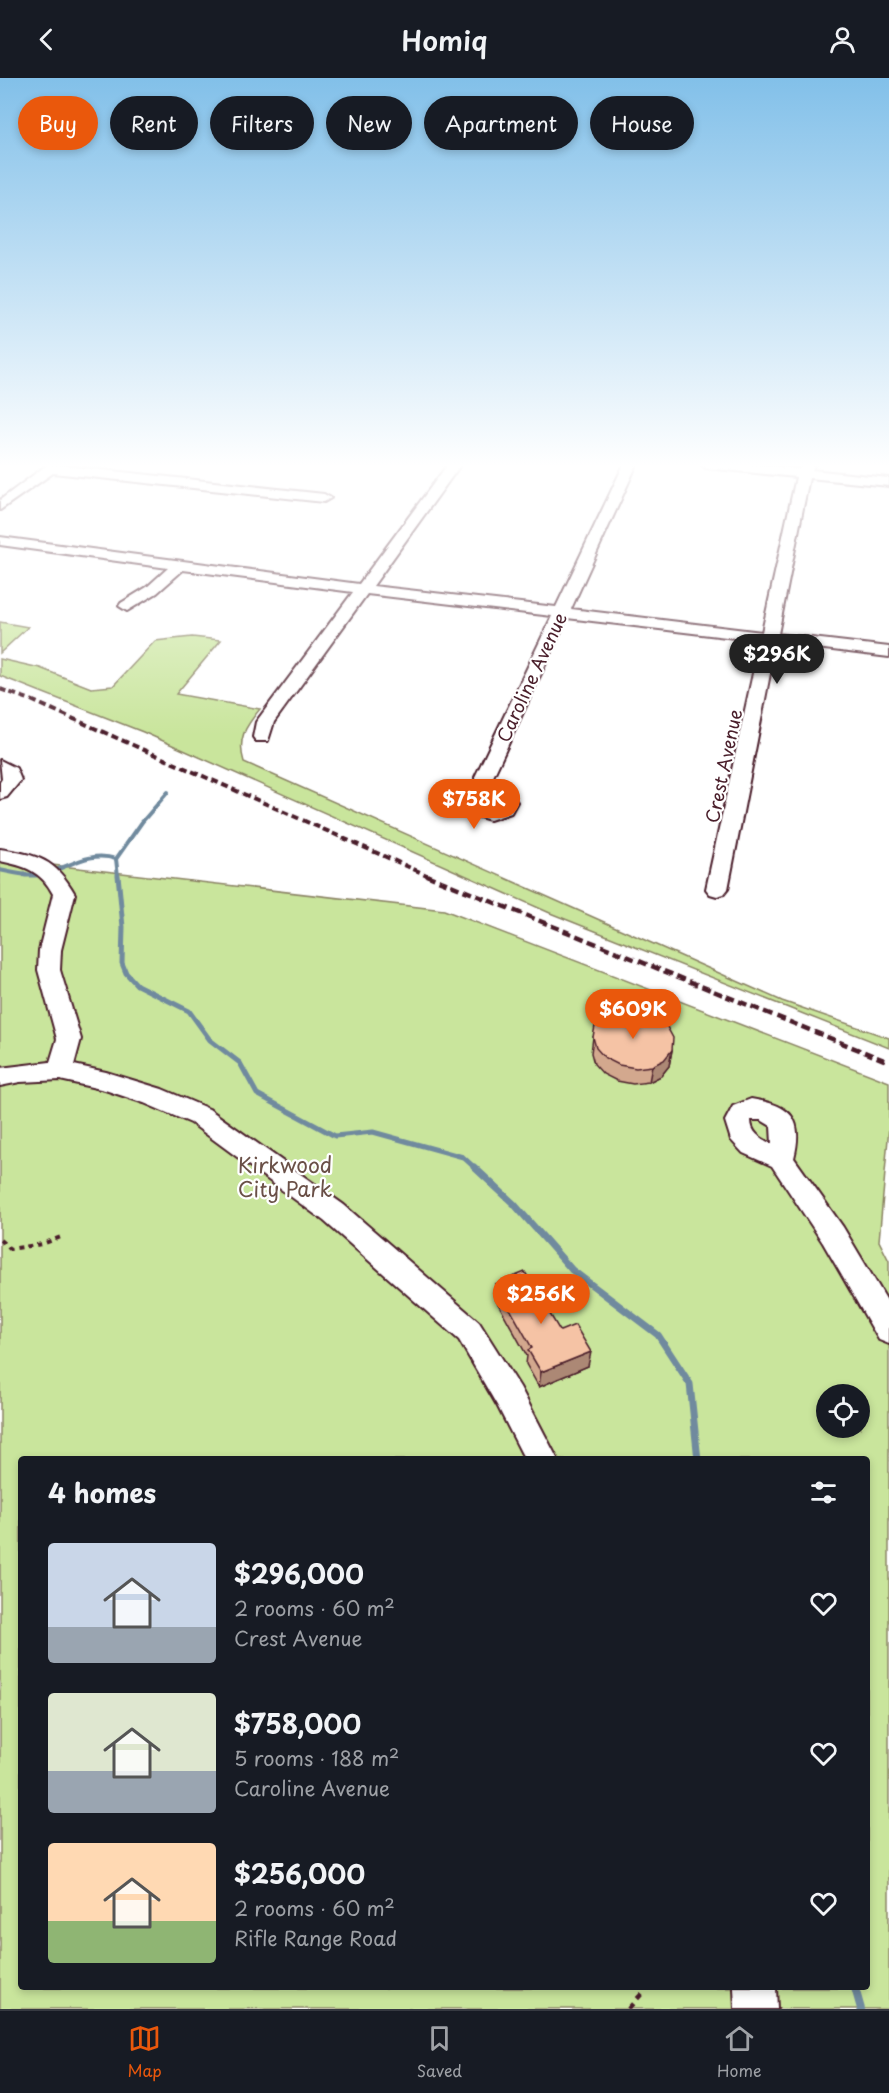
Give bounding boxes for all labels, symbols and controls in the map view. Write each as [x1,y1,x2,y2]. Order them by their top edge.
text: Homiq [402,19,487,60]
icon: back [30,23,63,56]
icon: person [826,23,859,56]
chip: Buy [18,96,98,150]
chip: Rent [110,96,198,150]
chip: Filters [210,96,314,150]
chip: New [326,96,412,150]
chip: Apartment [424,96,578,150]
chip: House [590,96,694,150]
street label: Caroline Avenue [489,608,573,746]
pin: $296K [735,634,819,685]
text: $296K [743,638,811,668]
street label: Crest Avenue [698,706,748,825]
pin: $758K [432,779,516,830]
text: $758K [442,783,506,813]
pin: $609K [591,989,675,1040]
text: $609K [599,993,667,1023]
park label: Kirkwood City Park [238,1148,333,1204]
pin: $256K [499,1274,583,1325]
text: $256K [507,1278,575,1308]
map controls [816,1384,870,1438]
button: locate [816,1384,870,1438]
text: 4 homes [48,1473,156,1512]
icon: filters [807,1476,840,1509]
text: $296,000 [234,1554,364,1593]
icon: home [96,1567,168,1639]
icon: heart [807,1587,840,1620]
text: 2 rooms · 60 m² [234,1593,395,1623]
text: Crest Avenue [234,1623,362,1653]
text: $758,000 [234,1704,361,1743]
icon: home [96,1717,168,1789]
icon: heart [807,1737,840,1770]
text: 5 rooms · 188 m² [234,1743,399,1773]
text: Caroline Avenue [234,1773,390,1803]
text: $256,000 [234,1854,365,1893]
icon: home [96,1867,168,1939]
icon: heart [807,1887,840,1920]
text: 2 rooms · 60 m² [234,1893,395,1923]
text: Rifle Range Road [234,1923,397,1953]
tab: Map [127,2022,162,2082]
tab: Saved [417,2022,462,2082]
tab: Home [717,2022,762,2082]

